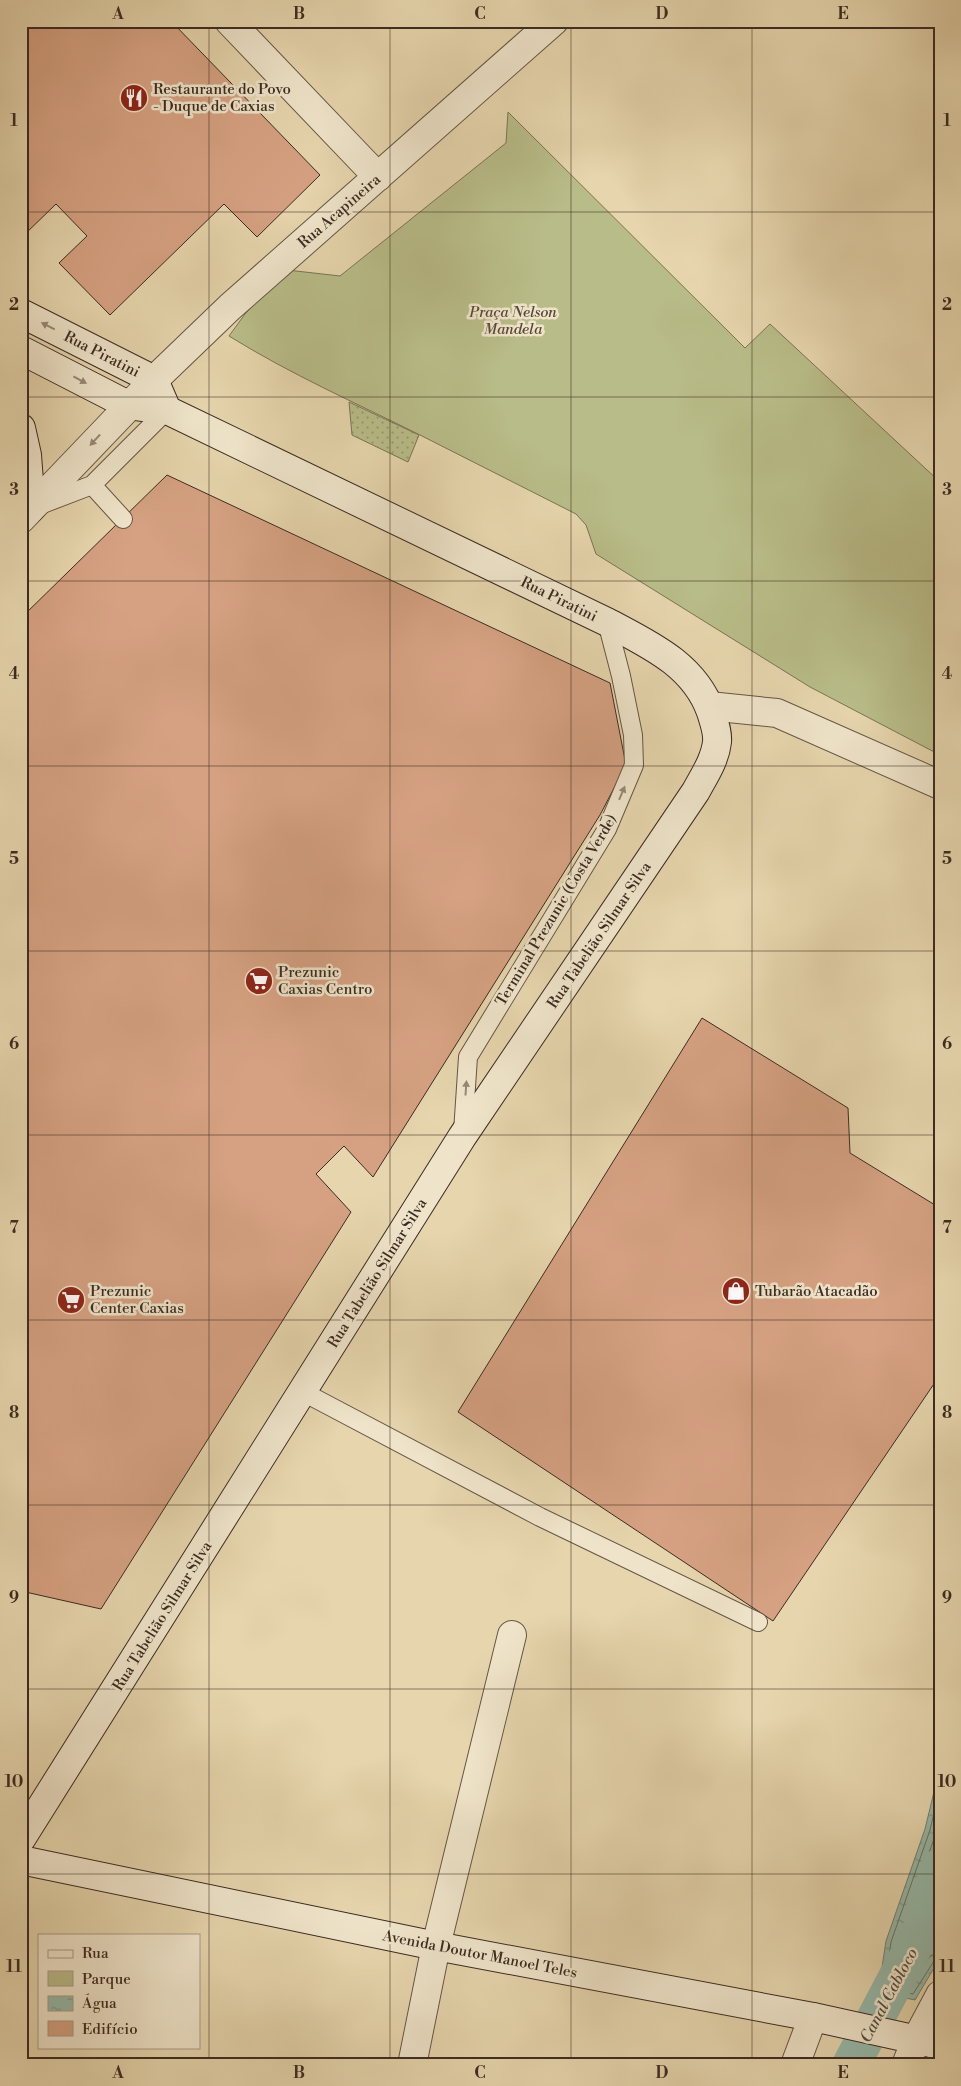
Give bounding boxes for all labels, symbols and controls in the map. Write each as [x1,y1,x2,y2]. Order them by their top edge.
text: A [111,4,124,24]
text: B [293,4,305,24]
text: C [474,4,486,24]
text: D [656,4,669,24]
text: E [837,4,849,24]
place label: Restaurante do Povo - Duque de Caxias [153,80,291,116]
restaurant icon: Restaurante do Povo - Duque de Caxias [119,83,149,113]
text: 1 [10,111,18,131]
text: 1 [943,111,951,131]
street label: Rua Acapineira [294,170,385,253]
text: 2 [9,295,19,315]
text: 2 [942,295,952,315]
park label: Praça Nelson Mandela [468,303,557,339]
one-way arrow [41,322,55,330]
street label: Rua Piratini [60,327,143,382]
one-way arrow [73,376,87,384]
one-way arrow [89,434,101,446]
text: 3 [9,480,19,500]
text: 3 [942,480,952,500]
street label: Rua Piratini [517,573,600,626]
text: 4 [9,664,20,684]
text: 4 [942,664,953,684]
one-way arrow [619,786,627,800]
street label: Terminal Prezunic (Costa Verde) [491,811,621,1010]
text: 5 [9,849,19,869]
text: 5 [942,849,952,869]
street label: Rua Tabelião Silmar Silva [543,858,656,1012]
place label: Prezunic Caxias Centro [278,963,373,999]
supermarket icon: Prezunic Caxias Centro [244,966,274,996]
text: 6 [9,1034,19,1054]
text: 6 [942,1034,952,1054]
one-way arrow [462,1080,470,1096]
street label: Rua Tabelião Silmar Silva [324,1195,432,1352]
text: 7 [9,1218,19,1238]
text: 7 [942,1218,952,1238]
shop icon: Tubarão Atacadão [721,1276,751,1306]
place label: Prezunic Center Caxias [90,1282,184,1318]
place label: Tubarão Atacadão [755,1282,878,1301]
supermarket icon: Prezunic Center Caxias [56,1285,86,1315]
text: 8 [9,1403,19,1423]
text: 8 [942,1403,952,1423]
street label: Rua Tabelião Silmar Silva [109,1538,217,1695]
text: 9 [9,1588,19,1608]
text: 9 [942,1588,952,1608]
text: 10 [5,1772,23,1792]
text: 10 [938,1772,956,1792]
street label: Avenida Doutor Manoel Teles [380,1926,579,1983]
legend [38,1934,200,2048]
text: Rua [82,1944,109,1963]
water label: Canal Cabloco [856,1945,922,2046]
text: 11 [6,1957,22,1977]
text: 11 [939,1957,955,1977]
text: Parque [82,1970,131,1989]
text: Água [81,1993,117,2013]
text: Edifício [82,2020,138,2039]
text: A [111,2063,124,2083]
text: B [293,2063,305,2083]
text: C [474,2063,486,2083]
text: D [656,2063,669,2083]
text: E [837,2063,849,2083]

